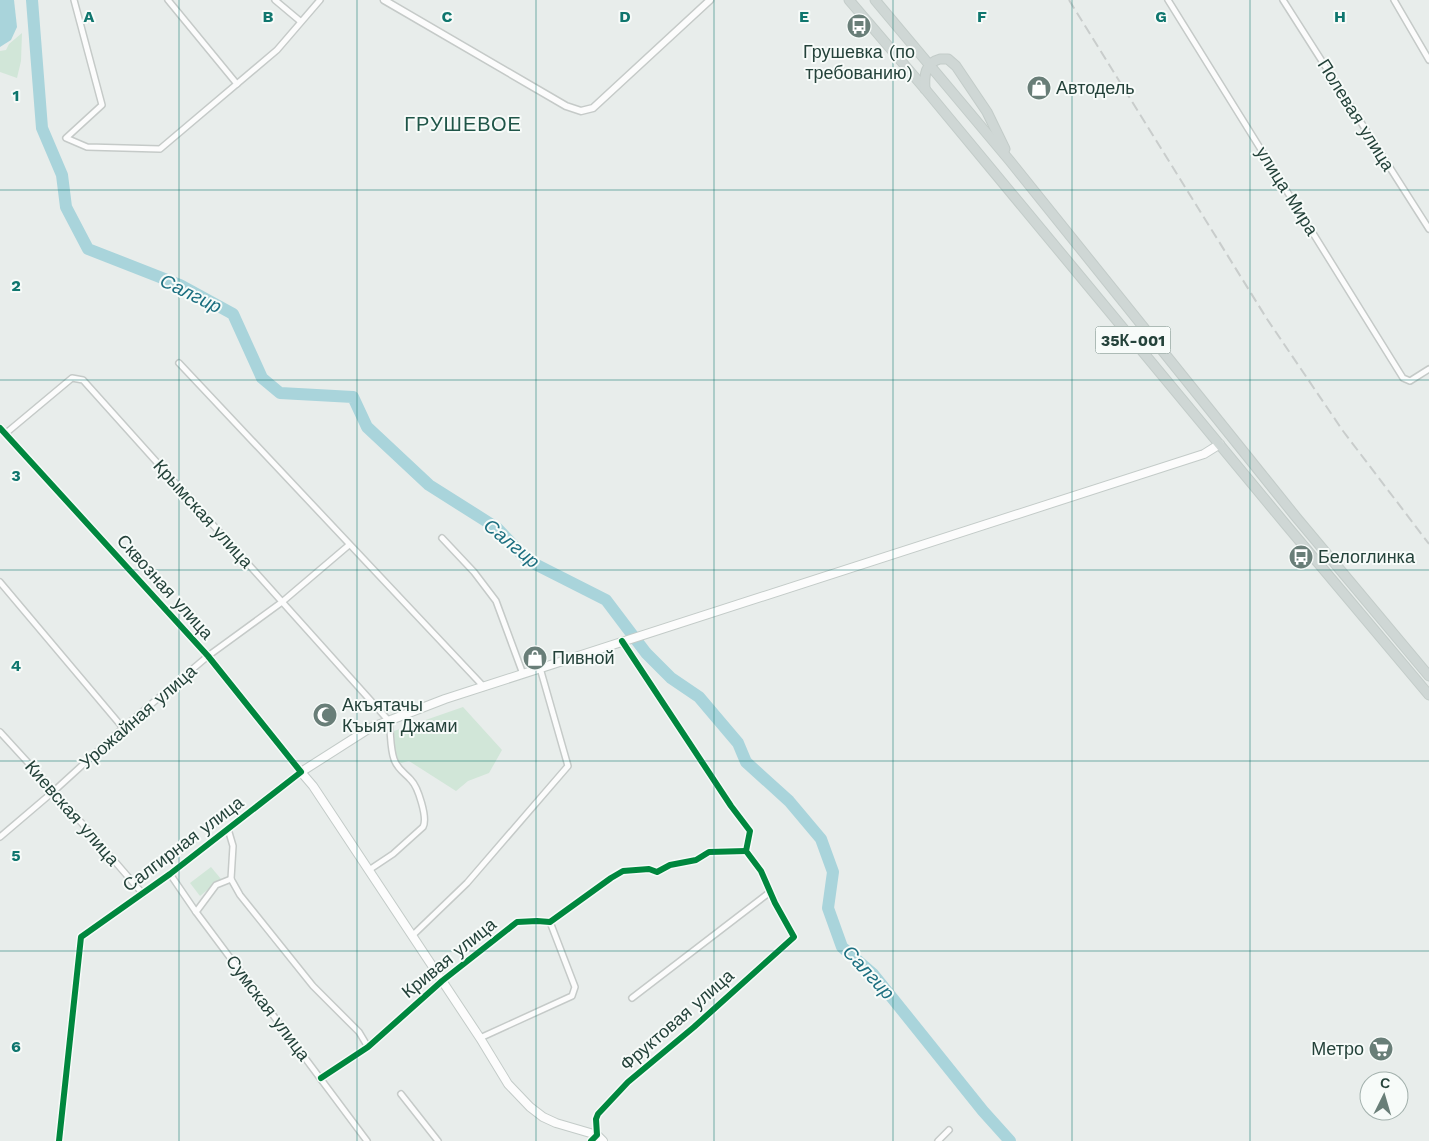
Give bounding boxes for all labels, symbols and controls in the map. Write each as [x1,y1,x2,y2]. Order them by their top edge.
text: A [84,7,95,26]
text: B [263,7,274,26]
text: C [442,7,453,26]
text: D [619,7,631,26]
text: E [799,7,809,26]
text: F [977,7,987,26]
text: G [1155,7,1167,26]
text: H [1334,7,1346,26]
bus stop icon: Грушевка (по требованию) [846,13,872,39]
place label: Грушевка (по требованию) [803,41,915,83]
street label: Полевая улица [1314,55,1400,175]
shop icon: Автодель [1026,75,1052,101]
place label: Автодель [1056,77,1135,98]
text: 1 [13,86,19,105]
district label: ГРУШЕВОЕ [404,112,522,136]
street label: улица Мира [1252,142,1324,240]
water label: Салгир [156,269,225,318]
text: 2 [11,276,21,295]
road number: 35К-001 [1096,326,1170,354]
street label: Крымская улица [149,455,258,573]
text: 3 [11,466,21,485]
water label: Салгир [479,514,544,573]
street label: Сквозная улица [113,530,219,644]
bus stop icon: Белоглинка [1288,544,1314,570]
place label: Белоглинка [1318,546,1416,567]
shop icon: Пивной [522,645,548,671]
place label: Пивной [552,647,615,668]
text: 4 [11,656,21,675]
street label: Урожайная улица [75,660,201,773]
place label: Акъятачы Къыят Джами [342,694,457,736]
mosque icon: Акъятачы Къыят Джами [312,702,338,728]
street label: Киевская улица [21,756,124,870]
street label: Салгирная улица [118,791,248,896]
text: 5 [11,846,21,865]
street label: Кривая улица [397,913,501,1002]
water label: Салгир [838,941,899,1004]
street label: Сумская улица [222,951,316,1065]
street label: Фруктовая улица [616,964,738,1075]
supermarket icon: Метро [1368,1036,1394,1062]
text: 6 [11,1037,21,1056]
place label: Метро [1311,1038,1364,1059]
north arrow [1359,1071,1409,1121]
text: С [1379,1075,1391,1091]

